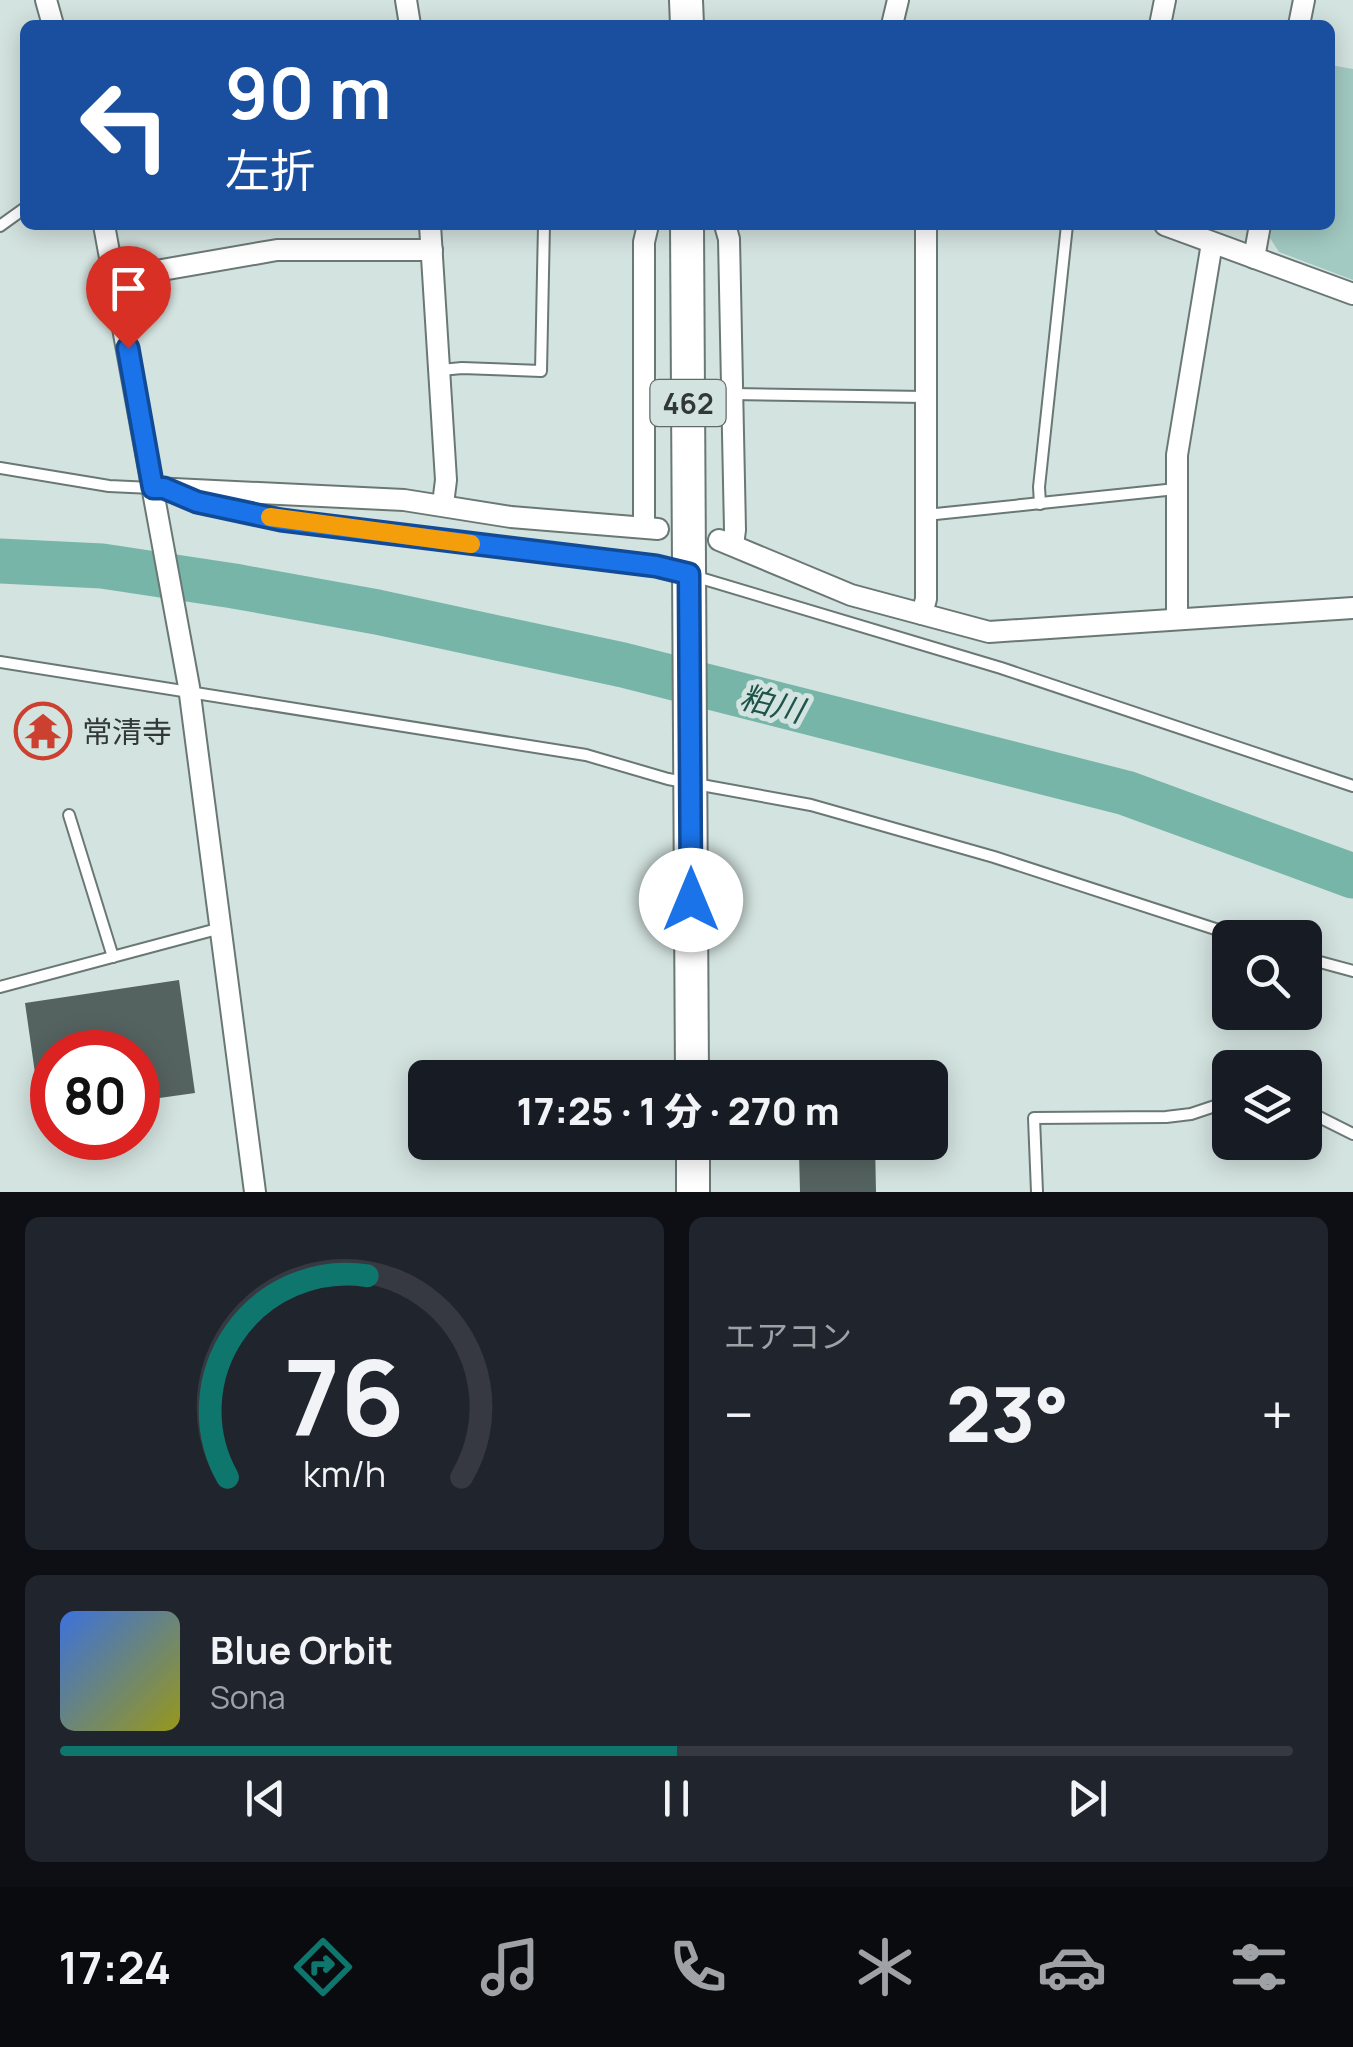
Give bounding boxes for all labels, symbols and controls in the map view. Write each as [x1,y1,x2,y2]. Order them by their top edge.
text: 90 m [225,44,392,140]
icon: left [60,60,190,190]
text: 左折 [225,139,315,201]
pin [86,246,171,349]
icon: arrive [101,261,156,316]
road number: 462 [650,380,726,426]
water label: 粕川 [736,674,811,733]
temple icon: 常清寺 [13,701,73,761]
place label: 常清寺 [82,711,172,752]
position arrow [639,848,743,952]
map controls [1212,920,1322,1160]
button: search [1212,920,1322,1030]
speed limit sign: 80 [30,1030,160,1160]
button: layers [1212,1050,1322,1160]
text: 17:25 · 1 分 · 270 m [516,1084,840,1136]
text: エアコン [724,1314,852,1358]
text: 76 [284,1324,405,1466]
text: 23° [946,1362,1069,1465]
text: − [724,1376,754,1452]
text: + [1261,1376,1293,1452]
text: km/h [303,1449,386,1498]
text: Blue Orbit [210,1623,393,1675]
text: Sona [210,1675,285,1719]
icon: previous [238,1771,293,1826]
icon: pause [649,1771,704,1826]
icon: next [1060,1771,1115,1826]
icon: directions [288,1932,358,2002]
icon: music [475,1932,545,2002]
icon: phone [663,1932,733,2002]
icon: climate [850,1932,920,2002]
icon: car [1037,1932,1107,2002]
icon: filters [1224,1932,1294,2002]
text: 17:24 [59,1936,171,1998]

